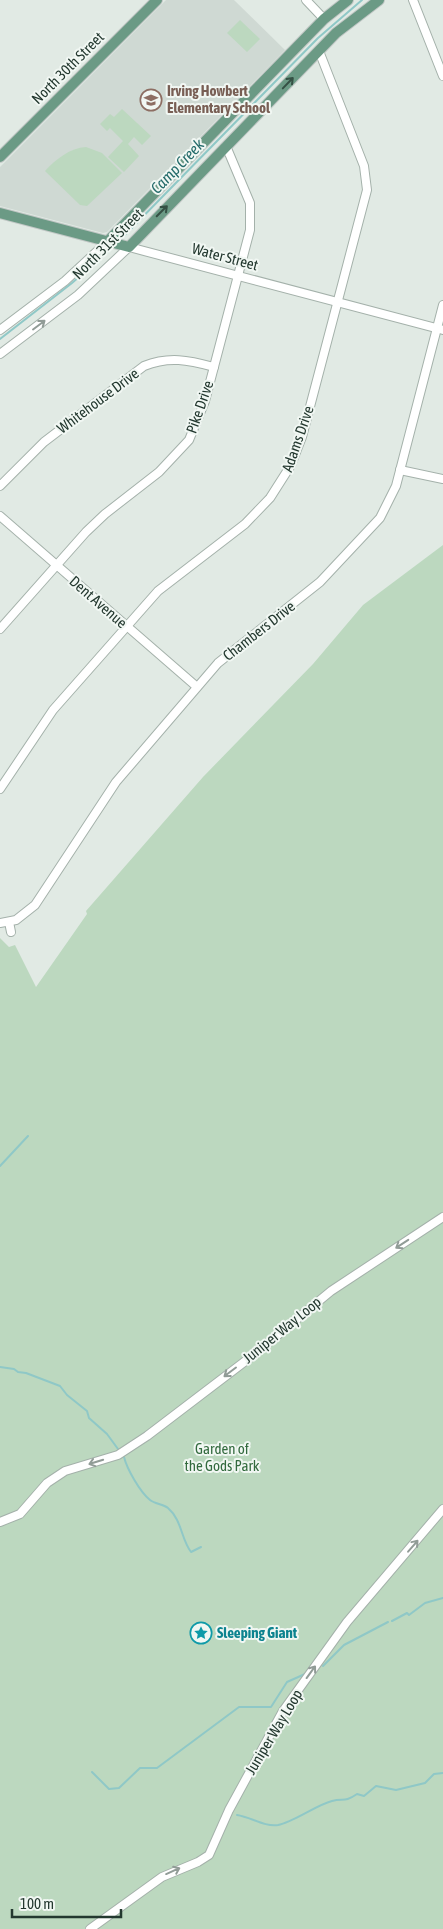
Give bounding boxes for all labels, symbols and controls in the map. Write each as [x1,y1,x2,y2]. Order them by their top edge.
street label: North 30th Street [28,28,107,107]
one-way arrow [282,76,294,89]
place label: Irving Howbert Elementary School [167,82,271,116]
school or university icon: Irving Howbert Elementary School [139,88,163,112]
water label: Camp Creek [147,134,209,198]
street label: North 31st Street [69,205,146,282]
one-way arrow [156,205,168,217]
street label: Water Street [190,240,260,273]
one-way arrow [32,319,45,330]
street label: Whitehouse Drive [54,364,142,437]
street label: Pike Drive [183,378,217,436]
street label: Adams Drive [278,403,317,474]
street label: Dent Avenue [66,572,131,631]
street label: Chambers Drive [219,597,298,664]
one-way arrow [396,1239,410,1249]
street label: Juniper Way Loop [239,1293,324,1366]
one-way arrow [224,1367,237,1378]
park label: Garden of the Gods Park [185,1440,260,1474]
one-way arrow [88,1457,104,1467]
one-way arrow [407,1539,419,1552]
place icon: Sleeping Giant [189,1621,213,1645]
place label: Sleeping Giant [217,1624,298,1641]
one-way arrow [306,1665,316,1679]
street label: Juniper Way Loop [242,1686,306,1777]
one-way arrow [165,1866,180,1876]
scale bar [12,1886,121,1918]
text: 100 m [20,1895,54,1912]

